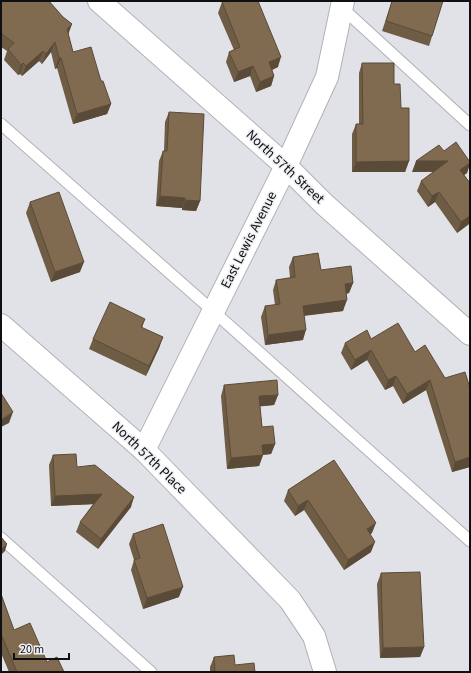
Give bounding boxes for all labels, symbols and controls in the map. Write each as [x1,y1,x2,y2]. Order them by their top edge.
street label: North 57th Street [241,125,329,209]
street label: East Lewis Avenue [216,188,282,292]
street label: North 57th Place [107,417,191,499]
scale bar [14,635,69,661]
text: 20 m [20,641,44,658]

